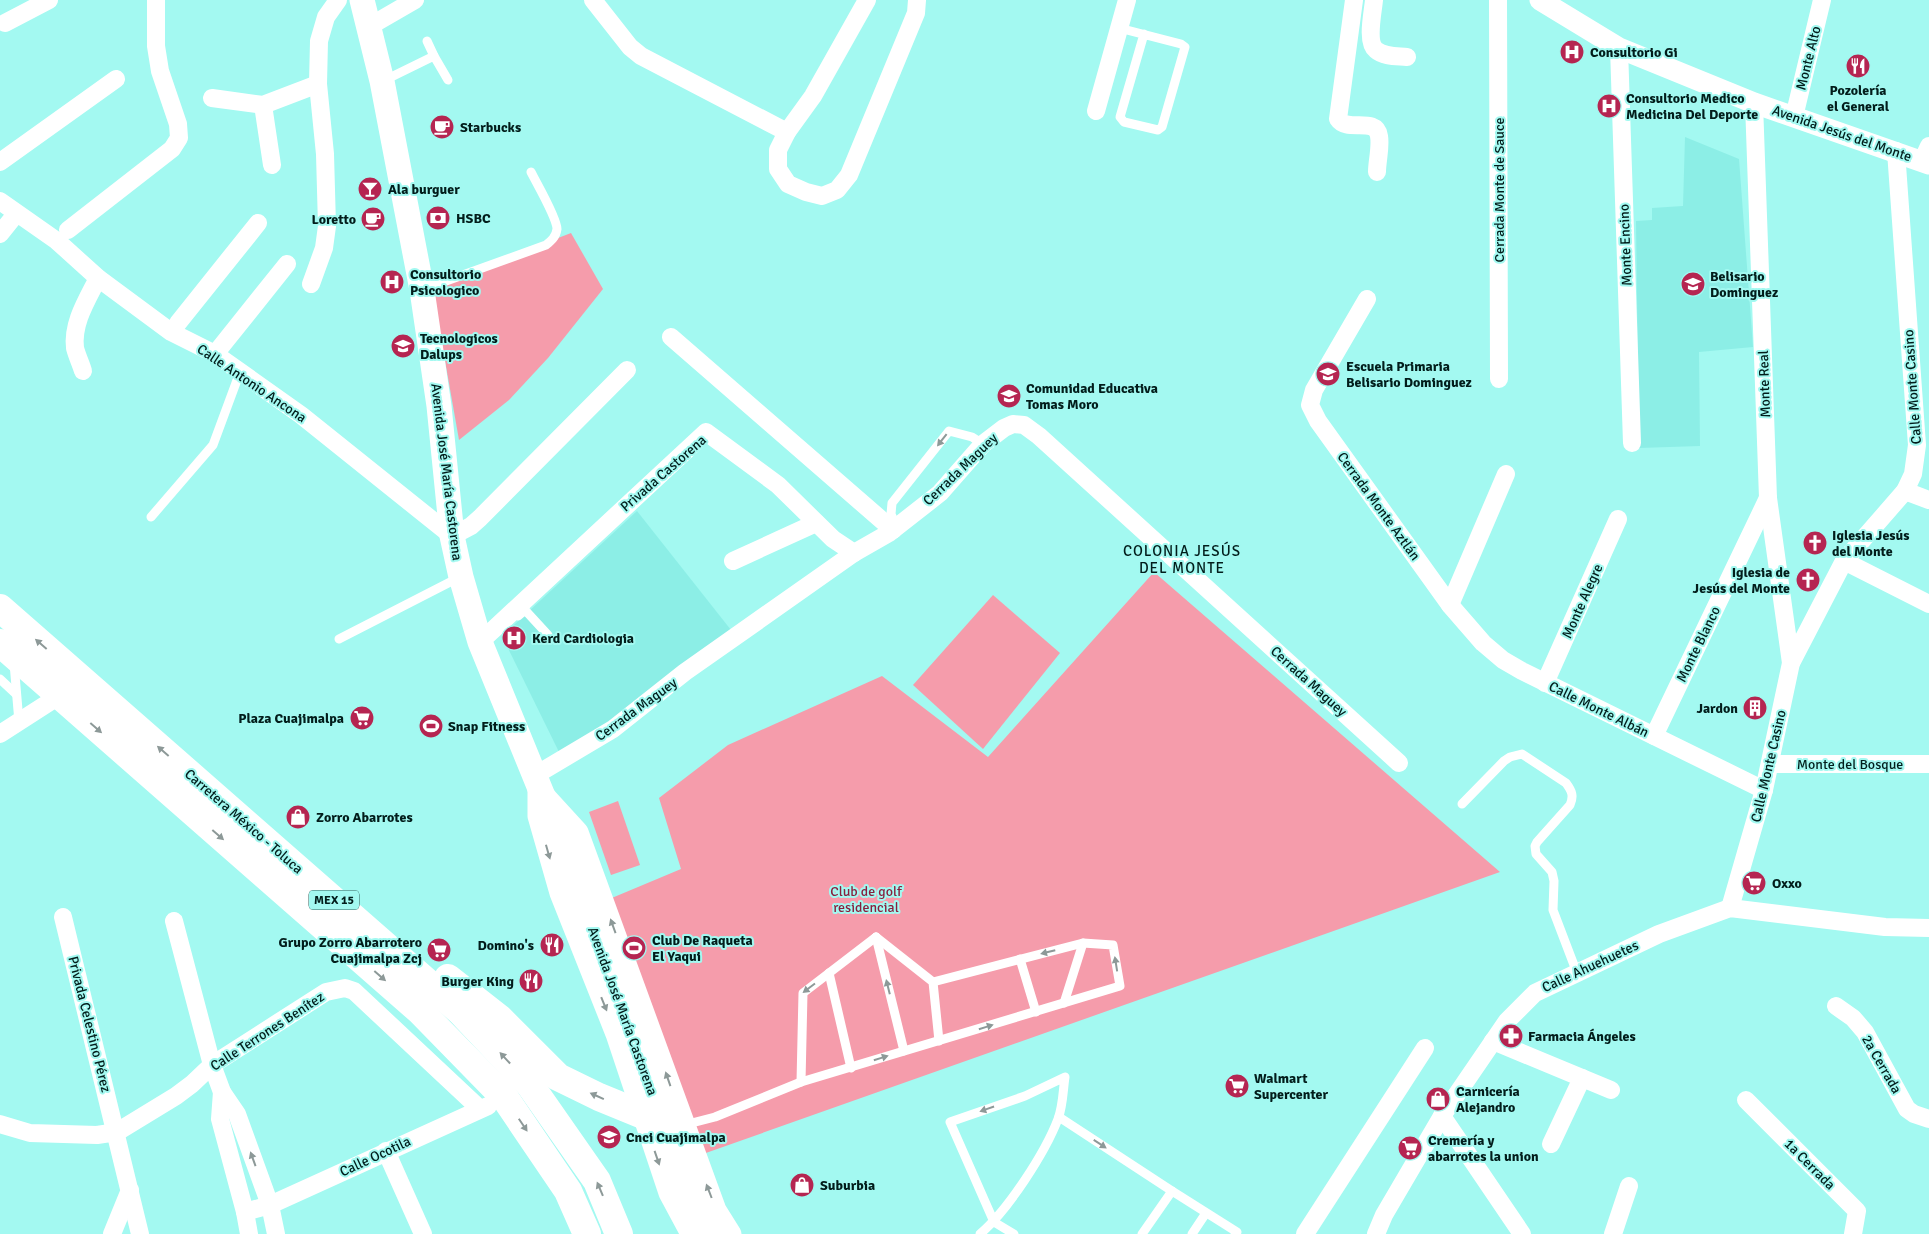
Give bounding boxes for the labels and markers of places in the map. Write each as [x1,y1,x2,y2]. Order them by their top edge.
hospital icon: Consultorio Gi [1559,39,1585,65]
place label: Consultorio Gi [1590,44,1678,61]
restaurant icon: Pozolería el General [1845,53,1871,79]
place label: Pozolería el General [1827,82,1890,115]
place label: Consultorio Medico Medicina Del Deporte [1626,90,1758,123]
hospital icon: Consultorio Medico Medicina Del Deporte [1596,93,1622,119]
cafe icon: Starbucks [429,114,455,140]
place label: Starbucks [460,119,521,136]
bar icon: Ala burguer [357,176,383,202]
place label: Ala burguer [388,181,460,198]
bank icon: HSBC [425,205,451,231]
cafe icon: Loretto [360,206,386,232]
place label: HSBC [456,210,491,227]
place label: Loretto [312,211,356,228]
place label: Consultorio Psicologico [410,266,481,299]
place label: Belisario Dominguez [1710,268,1778,301]
hospital icon: Consultorio Psicologico [379,269,405,295]
school or university icon: Belisario Dominguez [1680,271,1706,297]
place label: Tecnologicos Dalups [420,330,498,363]
school or university icon: Tecnologicos Dalups [390,333,416,359]
place label: Escuela Primaria Belisario Dominguez [1346,358,1472,391]
school or university icon: Escuela Primaria Belisario Dominguez [1315,361,1341,387]
place label: Comunidad Educativa Tomas Moro [1026,380,1158,413]
school or university icon: Comunidad Educativa Tomas Moro [996,383,1022,409]
place label: Iglesia Jesús del Monte [1832,527,1909,560]
church icon: Iglesia Jesús del Monte [1802,530,1828,556]
place label: Iglesia de Jesús del Monte [1693,564,1790,597]
church icon: Iglesia de Jesús del Monte [1795,567,1821,593]
hospital icon: Kerd Cardiologia [501,625,527,651]
place label: Kerd Cardiologia [532,630,634,647]
building icon: Jardon [1742,695,1768,721]
place label: Jardon [1697,700,1738,717]
supermarket icon: Plaza Cuajimalpa [349,705,375,731]
place label: Plaza Cuajimalpa [238,710,344,727]
sports icon: Snap Fitness [418,713,444,739]
place label: Snap Fitness [448,718,525,735]
shop icon: Zorro Abarrotes [285,804,311,830]
place label: Zorro Abarrotes [316,809,413,826]
supermarket icon: Oxxo [1741,870,1767,896]
place label: Oxxo [1772,875,1802,892]
restaurant icon: Domino's [539,932,565,958]
place label: Club De Raqueta El Yaqui [652,932,753,965]
place label: Grupo Zorro Abarrotero Cuajimalpa Zcj [279,934,422,967]
sports icon: Club De Raqueta El Yaqui [621,935,647,961]
supermarket icon: Grupo Zorro Abarrotero Cuajimalpa Zcj [426,937,452,963]
place label: Domino's [477,937,534,954]
restaurant icon: Burger King [518,968,544,994]
place label: Burger King [441,973,514,990]
pharmacy icon: Farmacia Ángeles [1498,1023,1524,1049]
place label: Farmacia Ángeles [1528,1028,1636,1045]
place label: Walmart Supercenter [1254,1070,1329,1103]
supermarket icon: Walmart Supercenter [1224,1073,1250,1099]
place label: Carnicería Alejandro [1456,1083,1520,1116]
shop icon: Carnicería Alejandro [1425,1086,1451,1112]
school or university icon: Cnci Cuajimalpa [596,1124,622,1150]
place label: Cnci Cuajimalpa [626,1129,726,1146]
place label: Cremería y abarrotes la union [1428,1132,1539,1165]
supermarket icon: Cremería y abarrotes la union [1397,1135,1423,1161]
shop icon: Suburbia [789,1172,815,1198]
place label: Suburbia [820,1177,875,1194]

